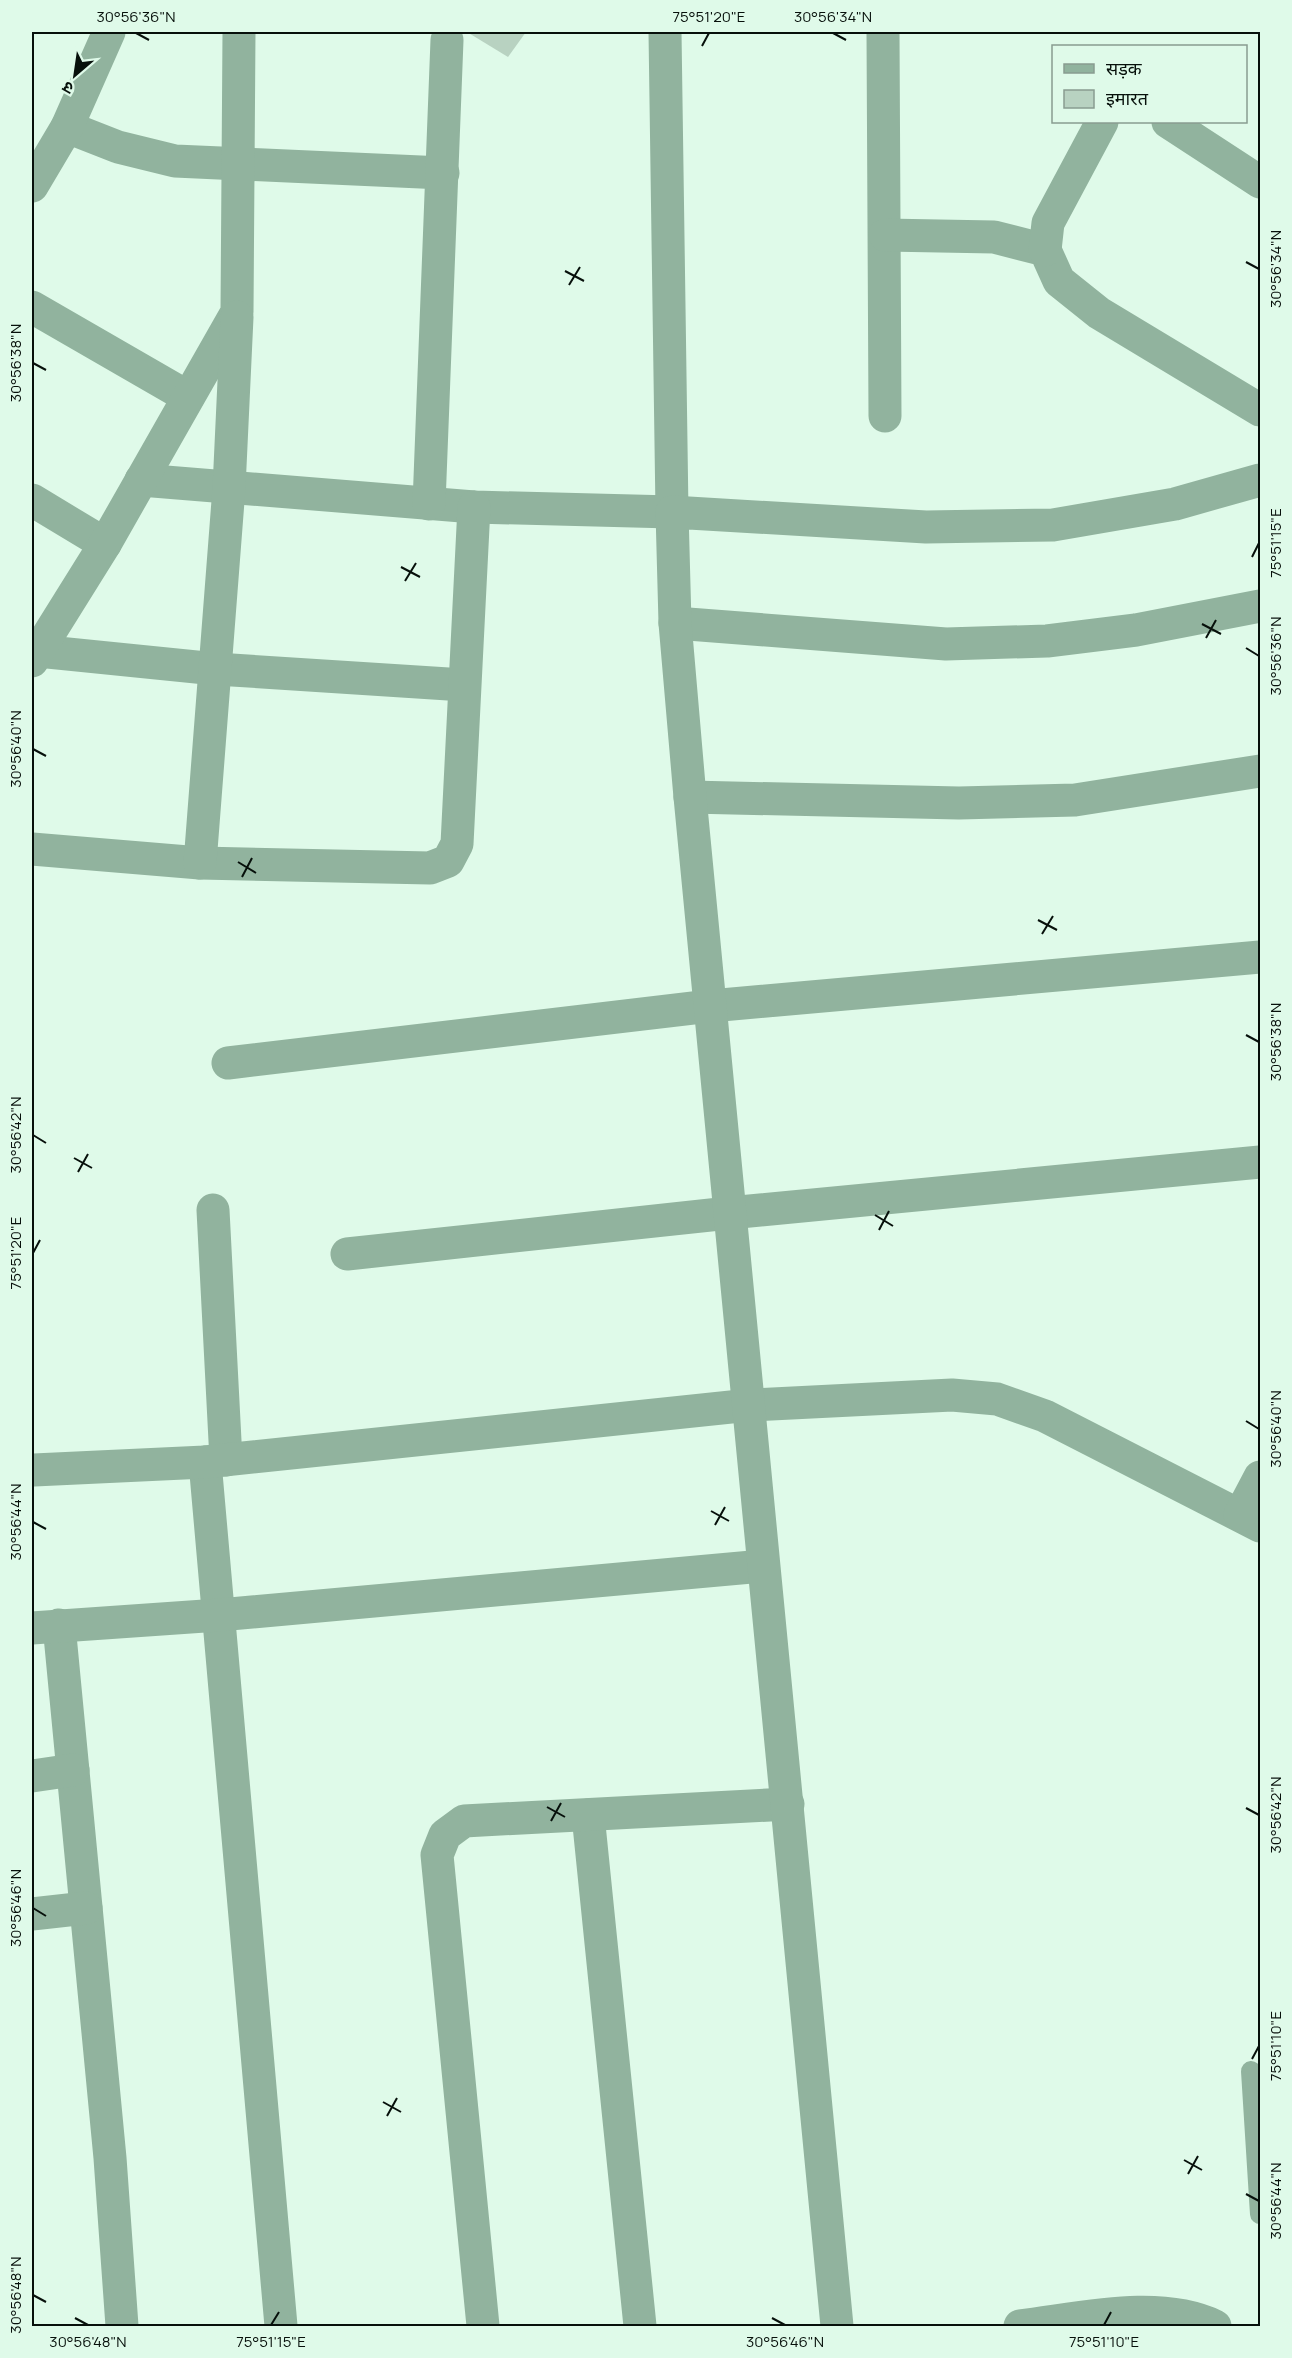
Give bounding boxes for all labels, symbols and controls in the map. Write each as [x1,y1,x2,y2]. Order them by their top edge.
text: 30°56'36"N [96,6,176,27]
text: 75°51'20"E [673,6,745,27]
text: 30°56'34"N [794,6,872,27]
north arrow [45,45,105,105]
legend [1052,45,1247,123]
text: सड़क [1106,56,1143,80]
text: उ [58,76,77,100]
text: इमारत [1106,86,1149,110]
text: 30°56'34"N [1265,230,1286,308]
text: 30°56'38"N [5,324,26,402]
text: 75°51'15"E [1265,508,1286,578]
text: 30°56'36"N [1265,616,1286,696]
text: 30°56'40"N [5,710,26,788]
text: 30°56'38"N [1265,1003,1286,1081]
text: 30°56'42"N [5,1096,26,1174]
text: 75°51'20"E [5,1217,26,1289]
text: 30°56'40"N [1265,1390,1286,1468]
text: 30°56'44"N [5,1483,26,1561]
text: 30°56'42"N [1265,1776,1286,1854]
text: 30°56'46"N [5,1869,26,1947]
text: 75°51'10"E [1265,2011,1286,2081]
text: 30°56'44"N [1265,2162,1286,2240]
text: 30°56'48"N [5,2256,26,2334]
text: 30°56'48"N [49,2331,127,2352]
text: 75°51'15"E [236,2331,306,2352]
text: 30°56'46"N [746,2331,824,2352]
text: 75°51'10"E [1069,2331,1139,2352]

